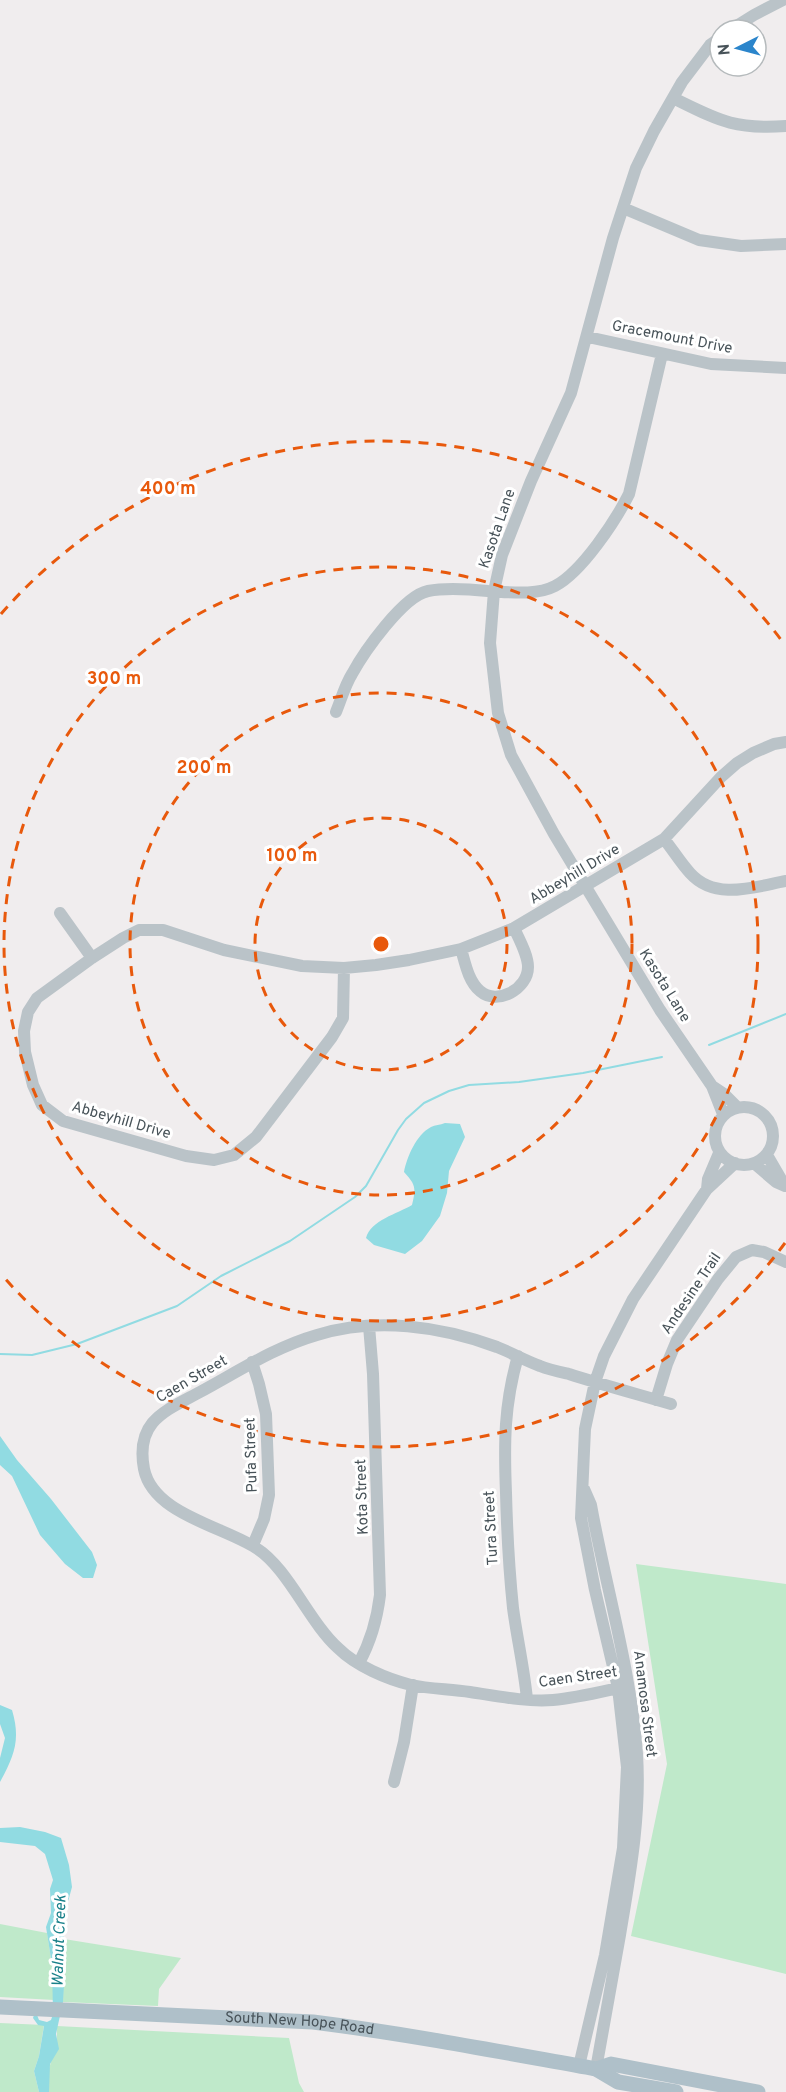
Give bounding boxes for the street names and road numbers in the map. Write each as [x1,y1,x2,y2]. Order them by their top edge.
street label: Gracemount Drive [610,317,734,359]
street label: Kasota Lane [476,487,520,571]
street label: Abbeyhill Drive [526,841,624,909]
street label: Kasota Lane [634,946,694,1026]
street label: Abbeyhill Drive [69,1098,173,1144]
street label: Andesine Trail [658,1250,726,1338]
street label: Caen Street [153,1352,231,1408]
street label: Pufa Street [241,1417,263,1493]
street label: Kota Street [352,1459,374,1535]
street label: Tura Street [481,1490,503,1566]
street label: Anamosa Street [628,1649,660,1759]
street label: Caen Street [537,1663,619,1693]
street label: South New Hope Road [224,2008,375,2040]

